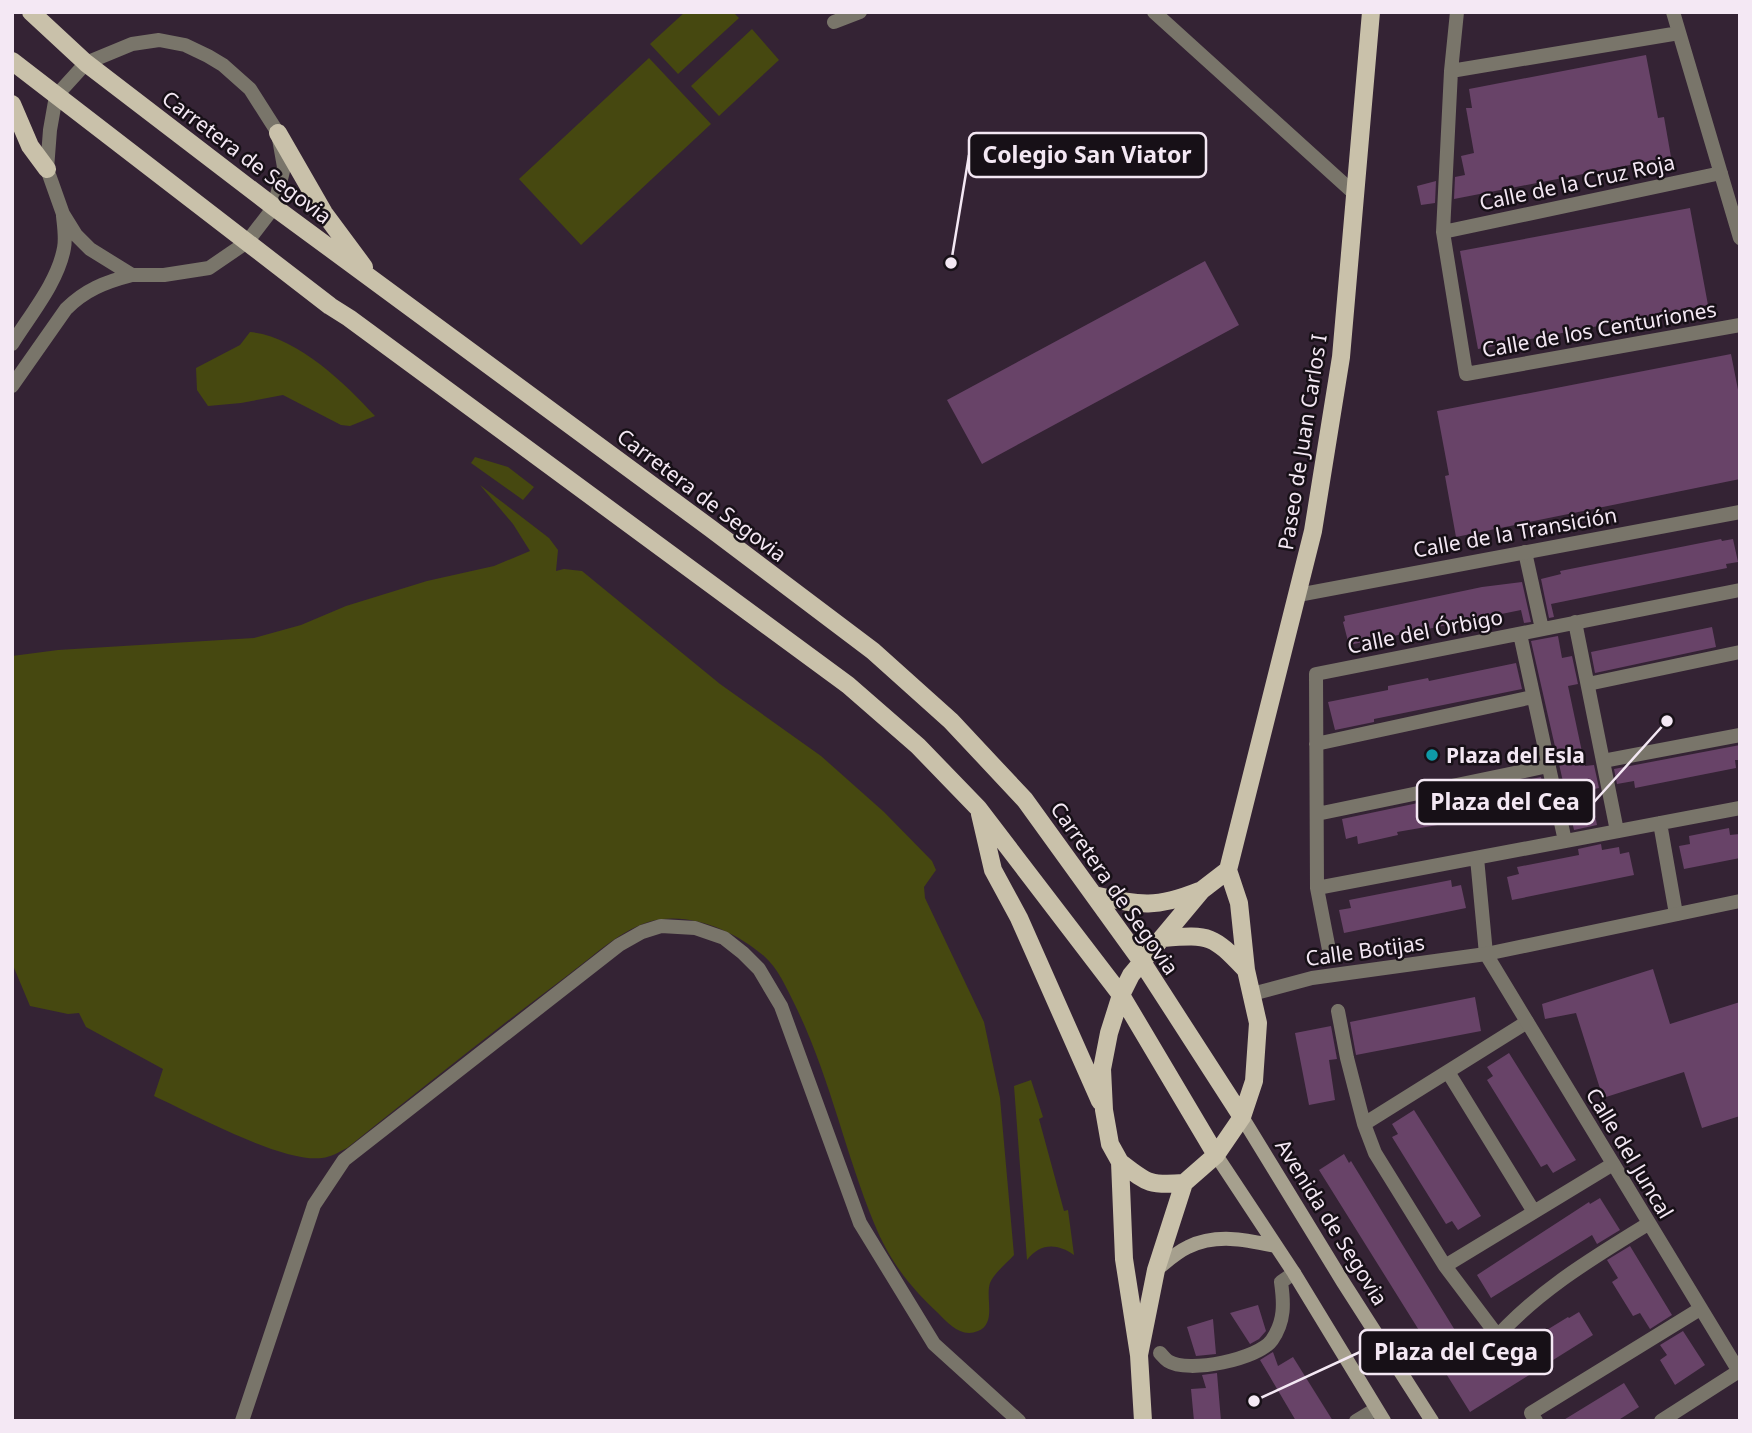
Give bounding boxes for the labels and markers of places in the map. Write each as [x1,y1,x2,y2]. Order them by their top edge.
callout: Colegio San Viator [969,133,1206,177]
place label: Plaza del Esla [1446,741,1585,769]
marker: Plaza del Esla [1424,747,1440,763]
callout: Plaza del Cea [1417,780,1594,824]
callout: Plaza del Cega [1360,1330,1552,1374]

